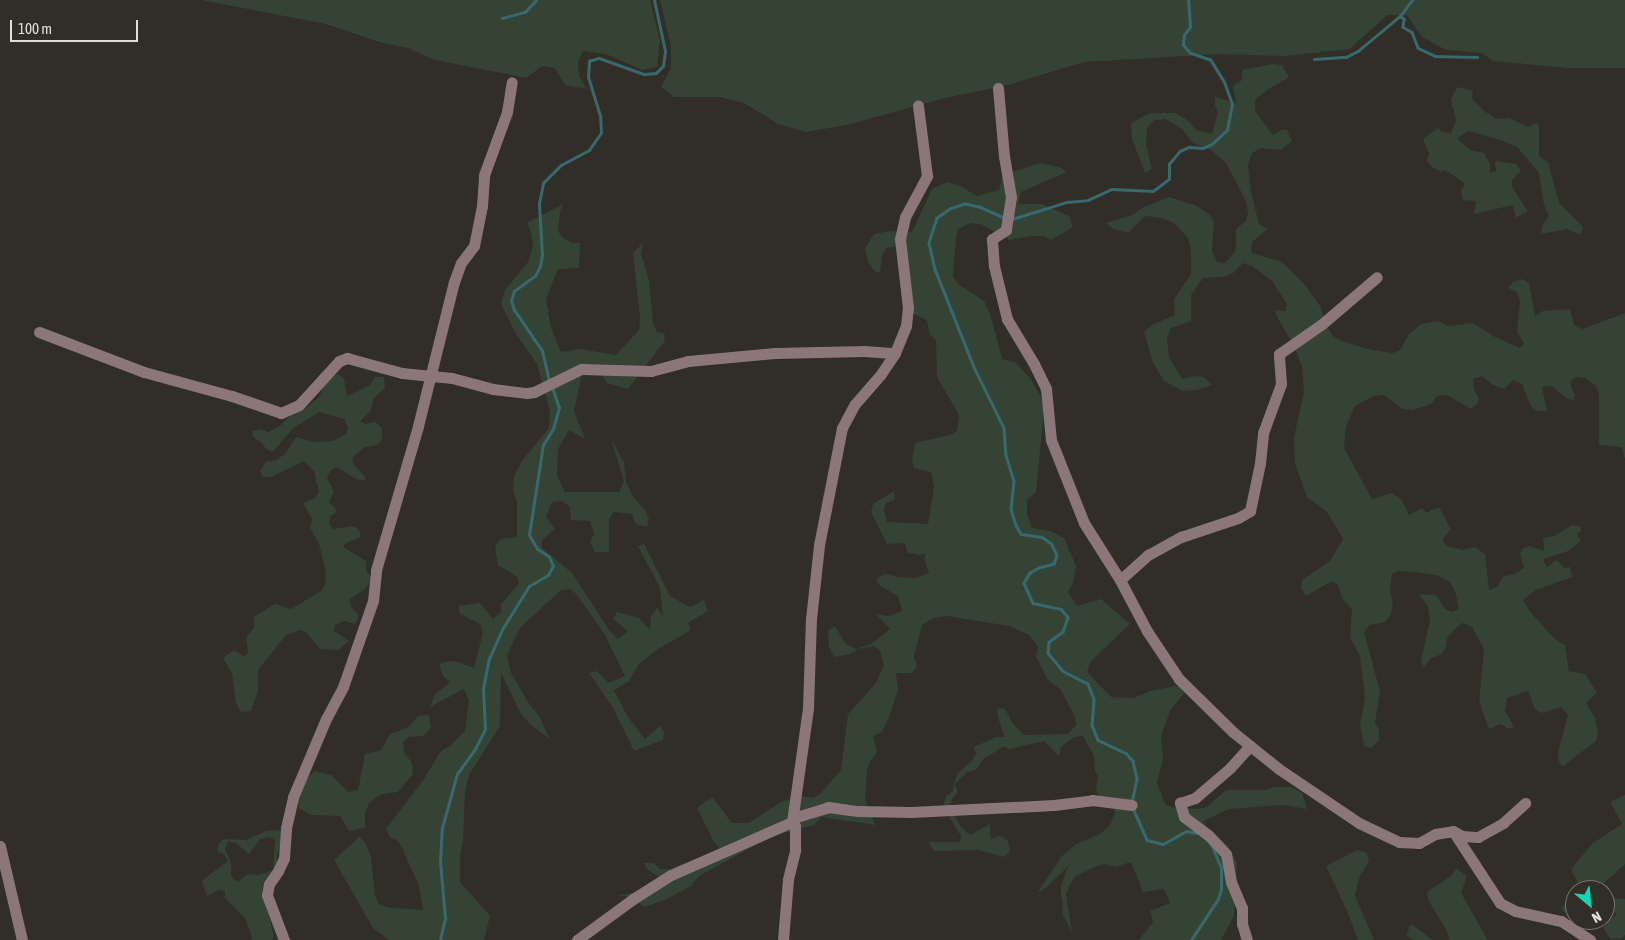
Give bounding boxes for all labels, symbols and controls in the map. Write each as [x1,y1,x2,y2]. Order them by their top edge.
scale bar [12,10,140,42]
text: 100 m [18,20,52,37]
north arrow [1565,880,1615,930]
text: N [1589,908,1604,926]

